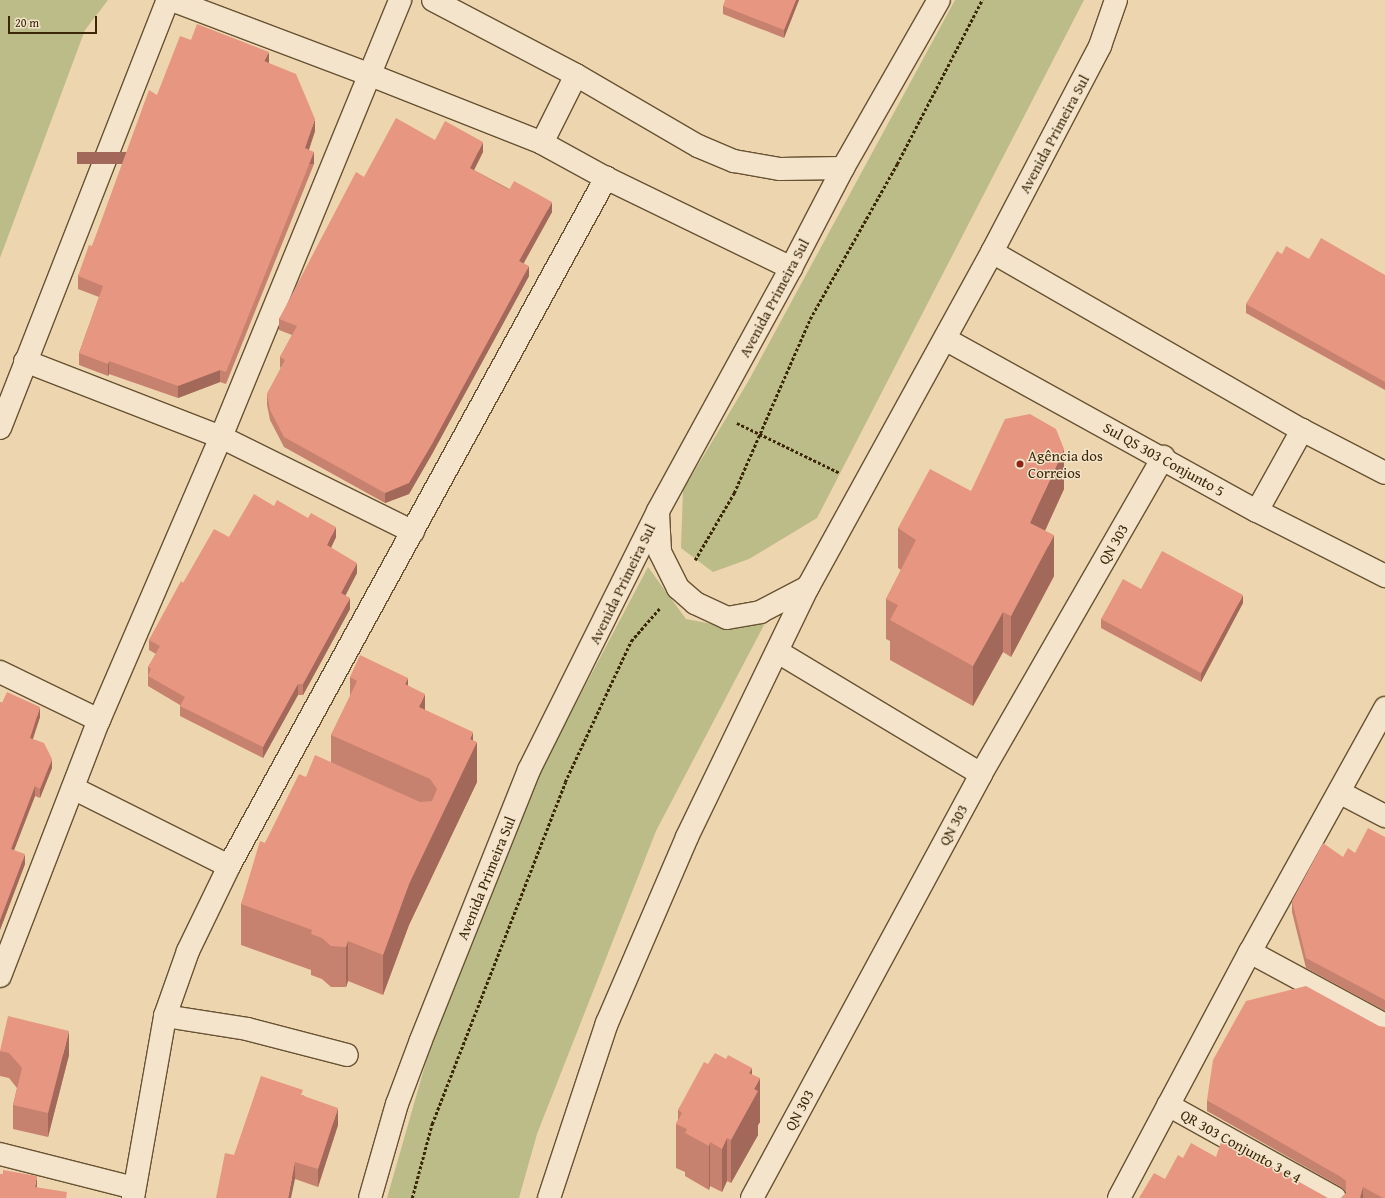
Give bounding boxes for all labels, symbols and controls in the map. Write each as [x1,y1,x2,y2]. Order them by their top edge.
scale bar [10,8,99,34]
text: 20 m [15,14,39,31]
street label: Avenida Primeira Sul [1015,72,1093,196]
street label: Avenida Primeira Sul [735,236,813,360]
street label: Sul QS 303 Conjunto 5 [1100,418,1228,500]
place label: Agência dos Correios [1028,446,1103,481]
marker: Agência dos Correios [1015,459,1025,469]
street label: QN 303 [1094,520,1132,568]
street label: Avenida Primeira Sul [585,521,659,647]
street label: QN 303 [935,801,971,849]
street label: Avenida Primeira Sul [453,814,519,942]
street label: QN 303 [781,1086,817,1134]
street label: QR 303 Conjunto 3 e 4 [1178,1105,1304,1187]

